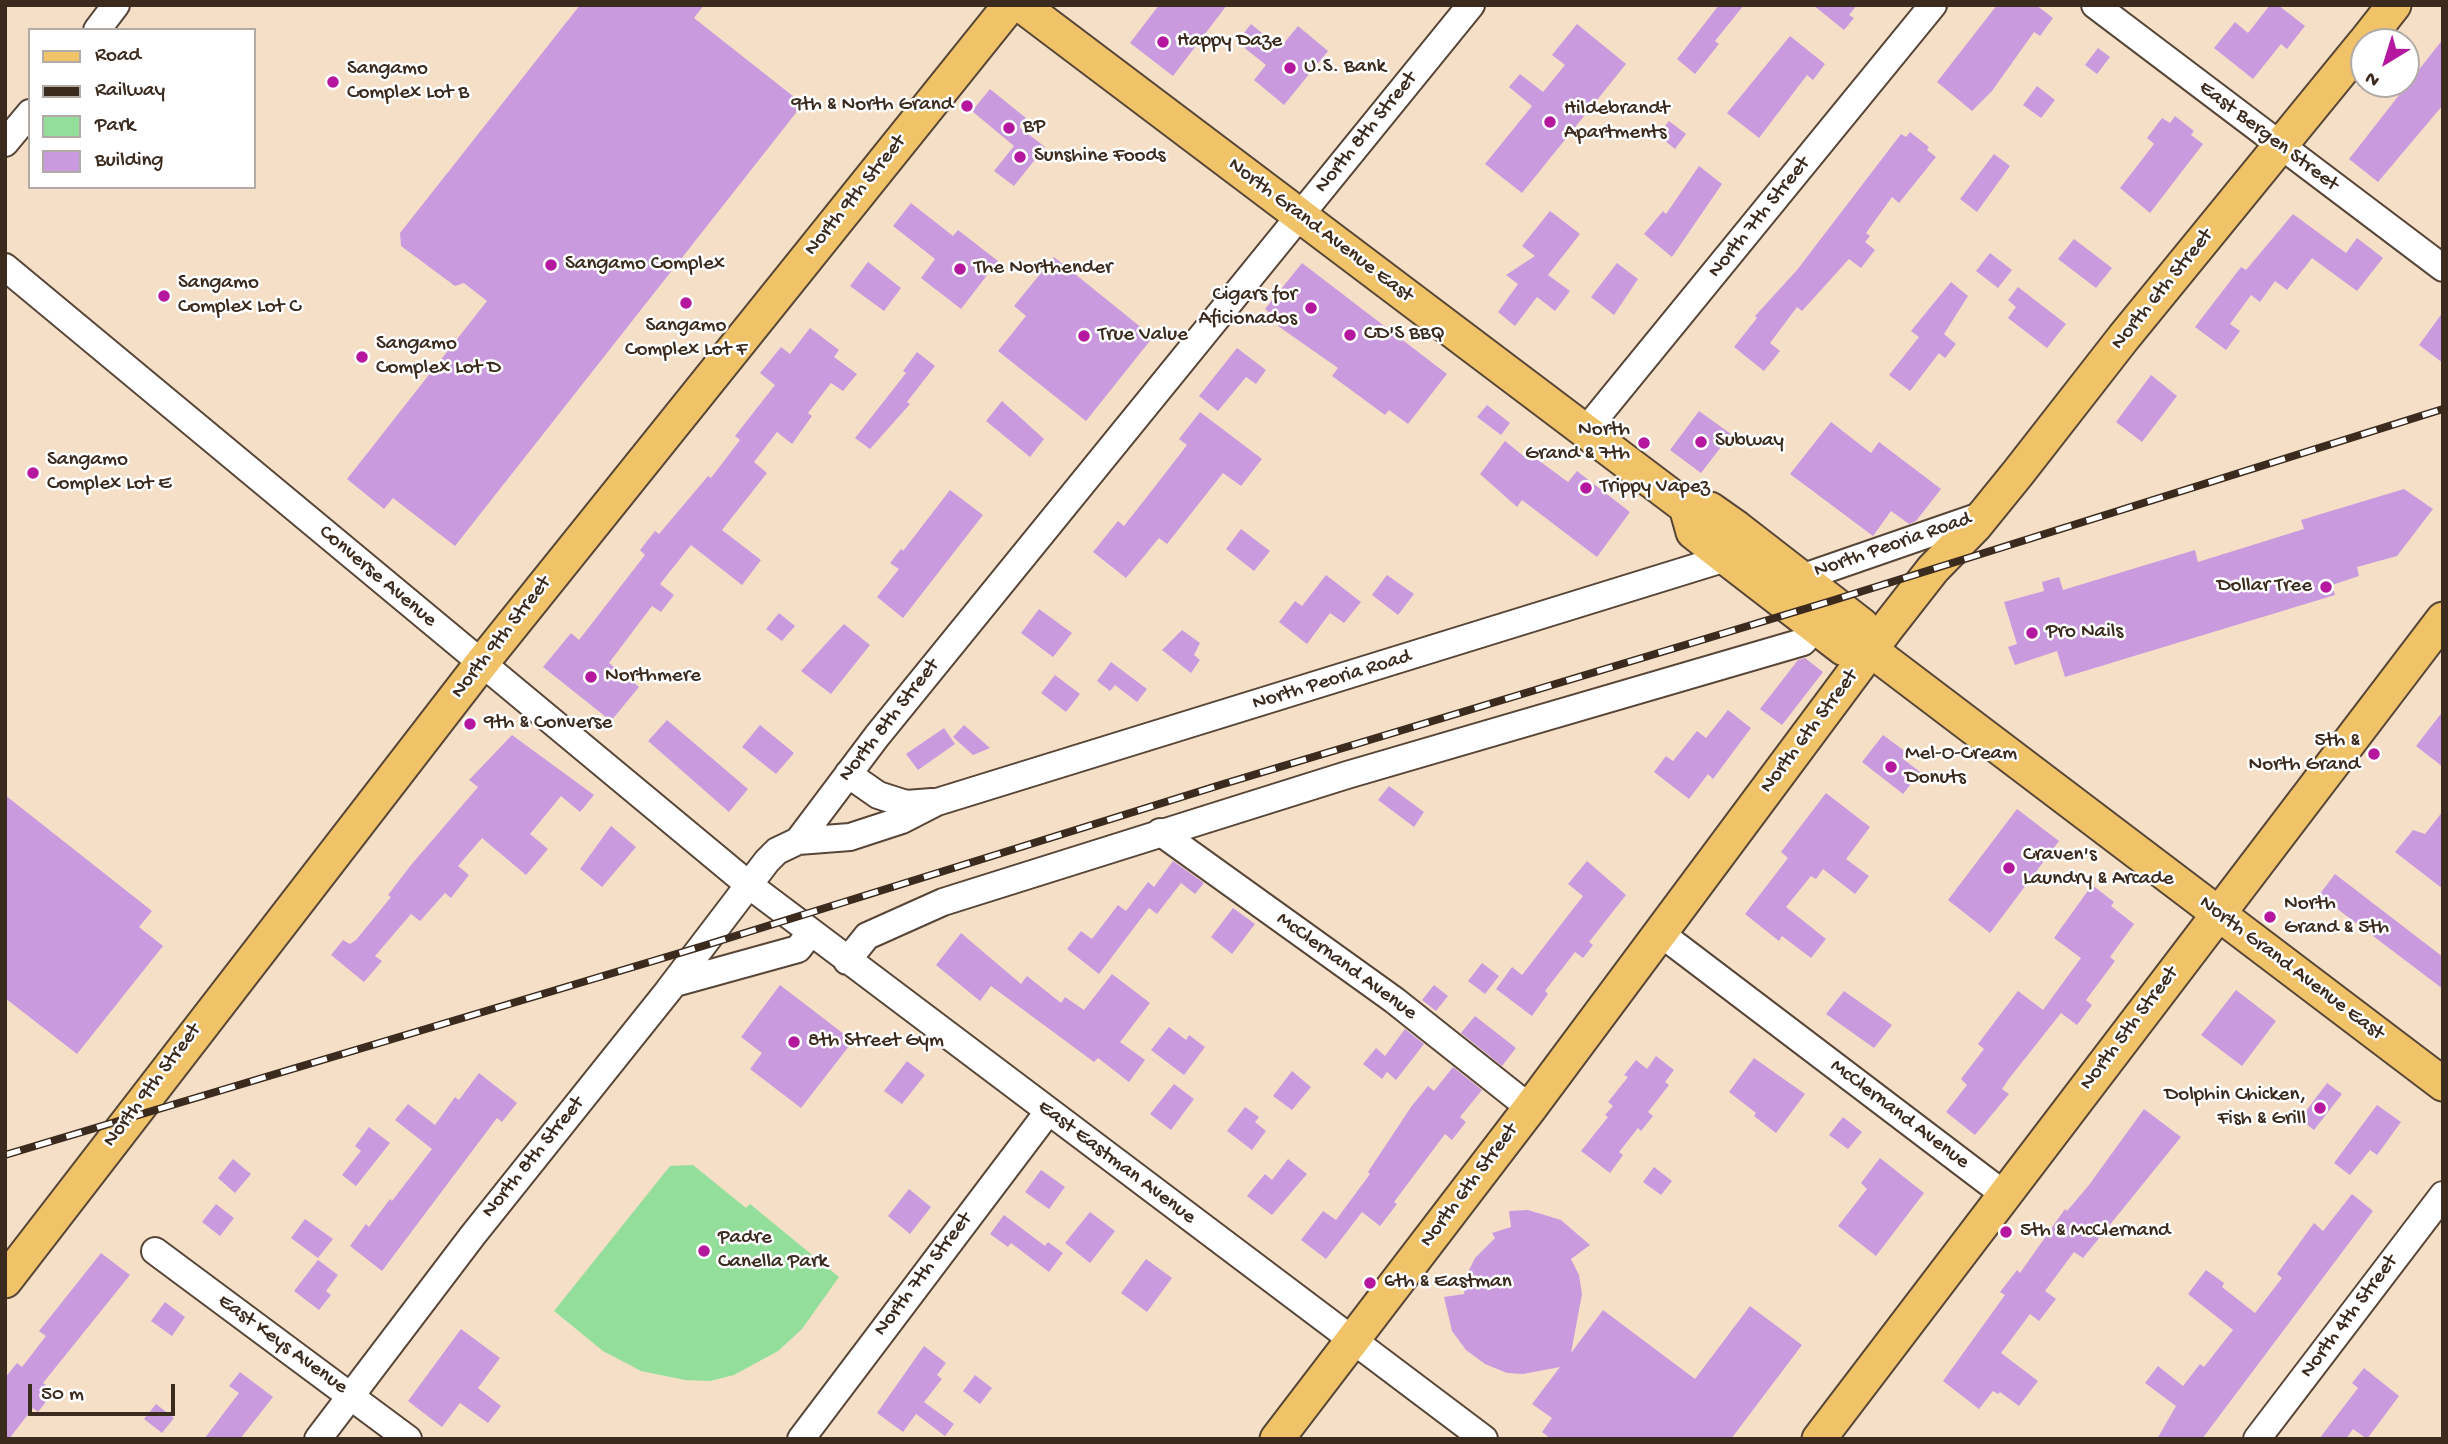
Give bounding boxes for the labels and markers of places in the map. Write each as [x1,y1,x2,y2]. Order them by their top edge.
place label: Happy Daze [1177,29,1282,55]
marker: Happy Daze [1155,34,1171,50]
place label: U.S. Bank [1304,55,1386,81]
place label: Sangamo Complex Lot B [347,57,469,107]
marker: U.S. Bank [1282,60,1298,76]
marker: Sangamo Complex Lot B [325,74,341,90]
place label: 9th & North Grand [792,93,953,119]
place label: Hildebrandt Apartments [1564,97,1669,147]
marker: 9th & North Grand [959,98,975,114]
marker: Hildebrandt Apartments [1542,114,1558,130]
place label: BP [1023,115,1045,141]
marker: BP [1001,120,1017,136]
place label: Sunshine Foods [1034,144,1166,170]
marker: Sunshine Foods [1012,149,1028,165]
place label: Sangamo Complex [565,252,725,278]
place label: The Northender [974,256,1112,282]
marker: Sangamo Complex [543,257,559,273]
marker: The Northender [952,261,968,277]
place label: Sangamo Complex Lot C [178,271,301,321]
place label: Cigars for Aficionados [1198,283,1297,333]
marker: Sangamo Complex Lot C [156,288,172,304]
marker: Sangamo Complex Lot F [678,295,694,311]
marker: Cigars for Aficionados [1303,300,1319,316]
place label: Sangamo Complex Lot F [625,314,747,364]
place label: CD'S BBQ [1364,322,1445,348]
place label: True Value [1098,323,1188,349]
marker: CD'S BBQ [1342,327,1358,343]
marker: True Value [1076,328,1092,344]
place label: Sangamo Complex Lot D [376,332,501,382]
marker: Sangamo Complex Lot D [354,349,370,365]
place label: North Grand & 7th [1525,418,1630,468]
place label: Subway [1715,429,1784,455]
marker: Subway [1693,434,1709,450]
marker: North Grand & 7th [1636,435,1652,451]
place label: Sangamo Complex Lot E [47,448,171,498]
marker: Sangamo Complex Lot E [25,465,41,481]
place label: Trippy Vapez [1600,475,1710,501]
marker: Trippy Vapez [1578,480,1594,496]
place label: Dollar Tree [2217,574,2312,600]
marker: Dollar Tree [2318,579,2334,595]
place label: Pro Nails [2046,620,2123,646]
marker: Pro Nails [2024,625,2040,641]
place label: Northmere [605,664,701,690]
marker: Northmere [583,669,599,685]
place label: 9th & Converse [484,711,612,737]
marker: 9th & Converse [462,716,478,732]
place label: 5th & North Grand [2249,729,2360,779]
place label: Mel-O-Cream Donuts [1905,742,2017,792]
marker: 5th & North Grand [2366,746,2382,762]
marker: Mel-O-Cream Donuts [1883,759,1899,775]
place label: Craven's Laundry & Arcade [2023,843,2174,893]
marker: Craven's Laundry & Arcade [2001,860,2017,876]
place label: North Grand & 5th [2284,892,2389,942]
marker: North Grand & 5th [2262,909,2278,925]
place label: 8th Street Gym [808,1029,944,1055]
marker: 8th Street Gym [786,1034,802,1050]
place label: Dolphin Chicken, Fish & Grill [2165,1083,2306,1133]
marker: Dolphin Chicken, Fish & Grill [2312,1100,2328,1116]
place label: 5th & McClernand [2020,1219,2170,1245]
marker: 5th & McClernand [1998,1224,2014,1240]
place label: Padre Canella Park [718,1226,828,1276]
marker: Padre Canella Park [696,1243,712,1259]
place label: 6th & Eastman [1384,1270,1512,1296]
marker: 6th & Eastman [1362,1275,1378,1291]

